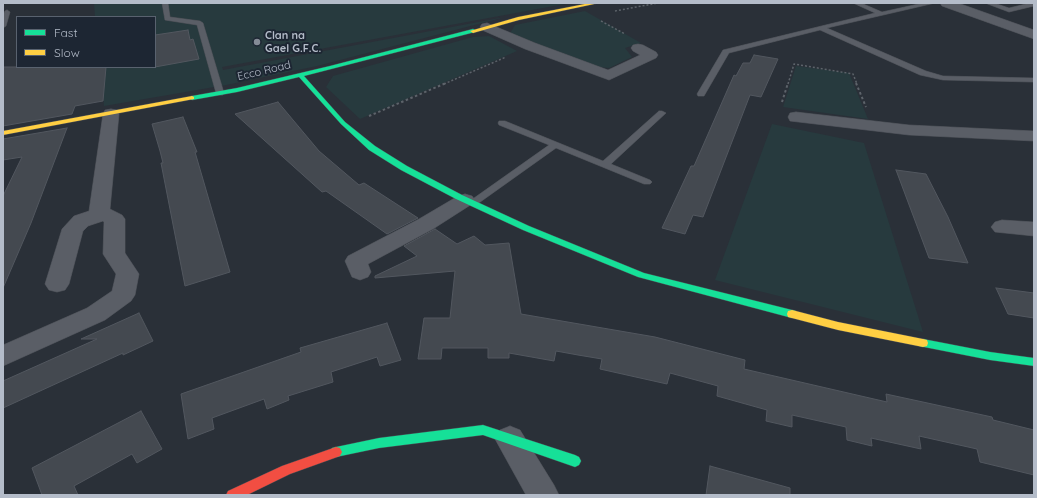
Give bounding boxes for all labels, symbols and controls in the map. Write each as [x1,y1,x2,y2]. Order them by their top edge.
legend [16,16,156,68]
text: Fast [54,25,78,40]
place label: Clan na Gael G.F.C. [265,29,321,55]
marker: Clan na Gael G.F.C. [252,37,262,47]
text: Slow [54,45,80,60]
street label: Ecco Road [236,58,292,84]

